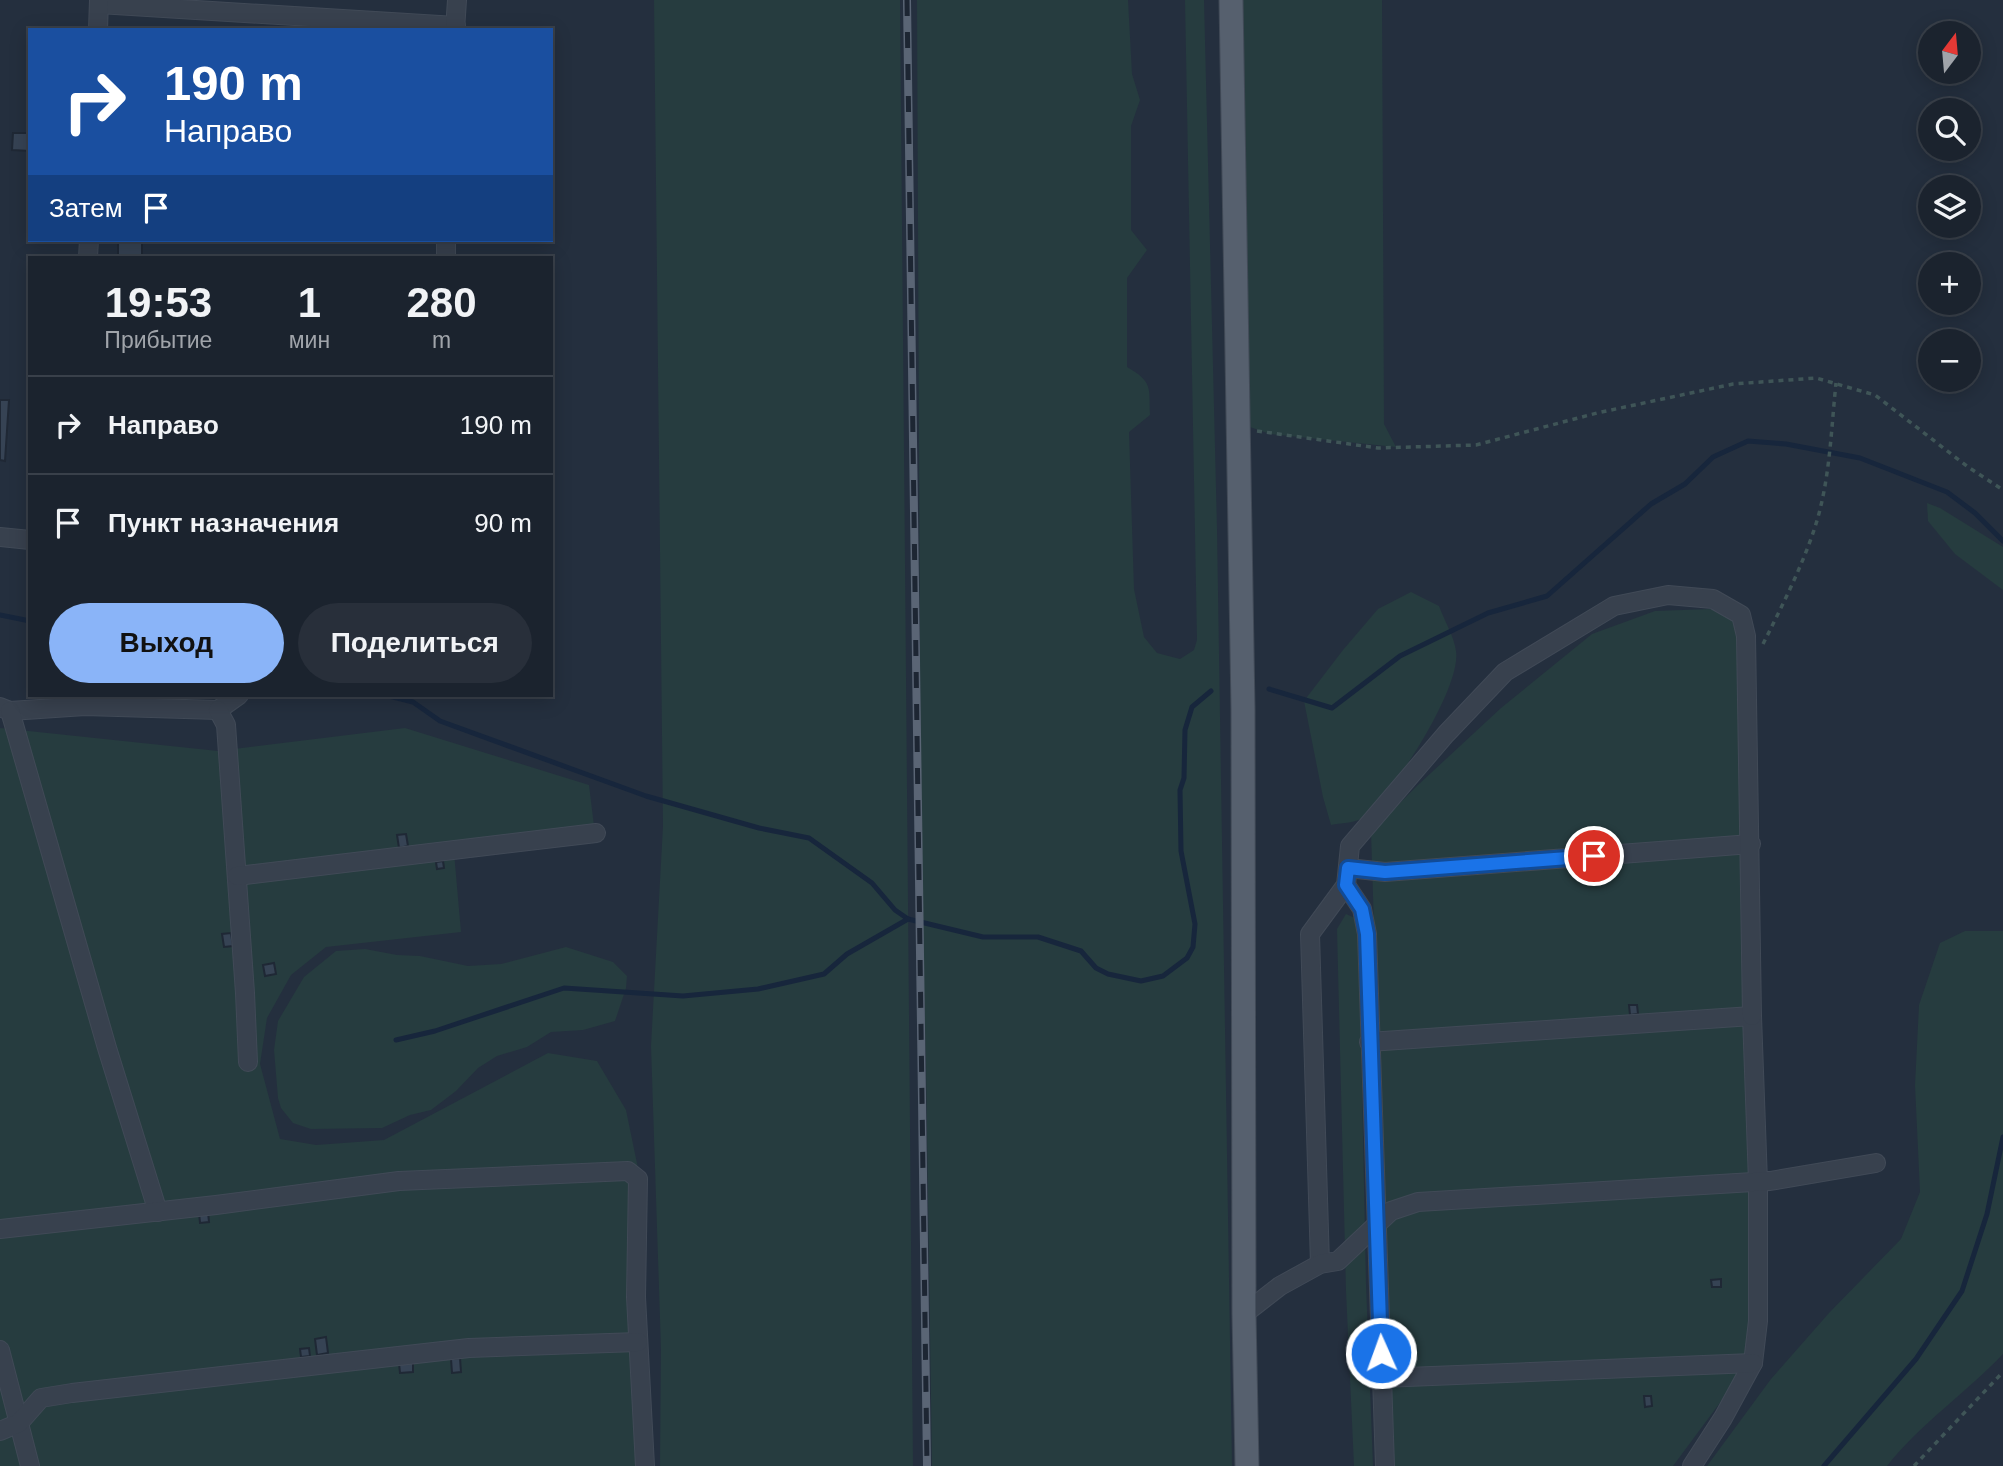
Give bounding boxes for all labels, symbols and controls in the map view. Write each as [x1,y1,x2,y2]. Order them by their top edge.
north arrow [1918,21,1981,84]
map controls [1918,21,1981,392]
icon: right [49,56,140,147]
text: 190 m [164,56,303,110]
button: search [1918,98,1981,161]
text: Направо [164,113,292,149]
button: layers [1918,175,1981,238]
icon: arrive [137,189,175,227]
text: Затем [49,193,123,223]
button: + [1918,252,1981,315]
text: 19:53 [105,279,212,326]
text: 1 [298,279,321,326]
text: 280 [407,279,477,326]
text: Прибытие [104,327,212,353]
text: мин [289,327,330,353]
text: m [432,327,451,353]
button: − [1918,329,1981,392]
icon: right [49,406,87,444]
text: Направо [108,410,219,440]
text: 190 m [460,410,532,440]
icon: arrive [49,504,87,542]
text: Пункт назначения [108,508,339,538]
text: 90 m [474,508,532,538]
button: Выход [49,603,284,683]
button: Поделиться [298,603,532,683]
pin [1564,826,1624,886]
icon: arrive [1575,837,1613,875]
position arrow [1344,1316,1418,1390]

